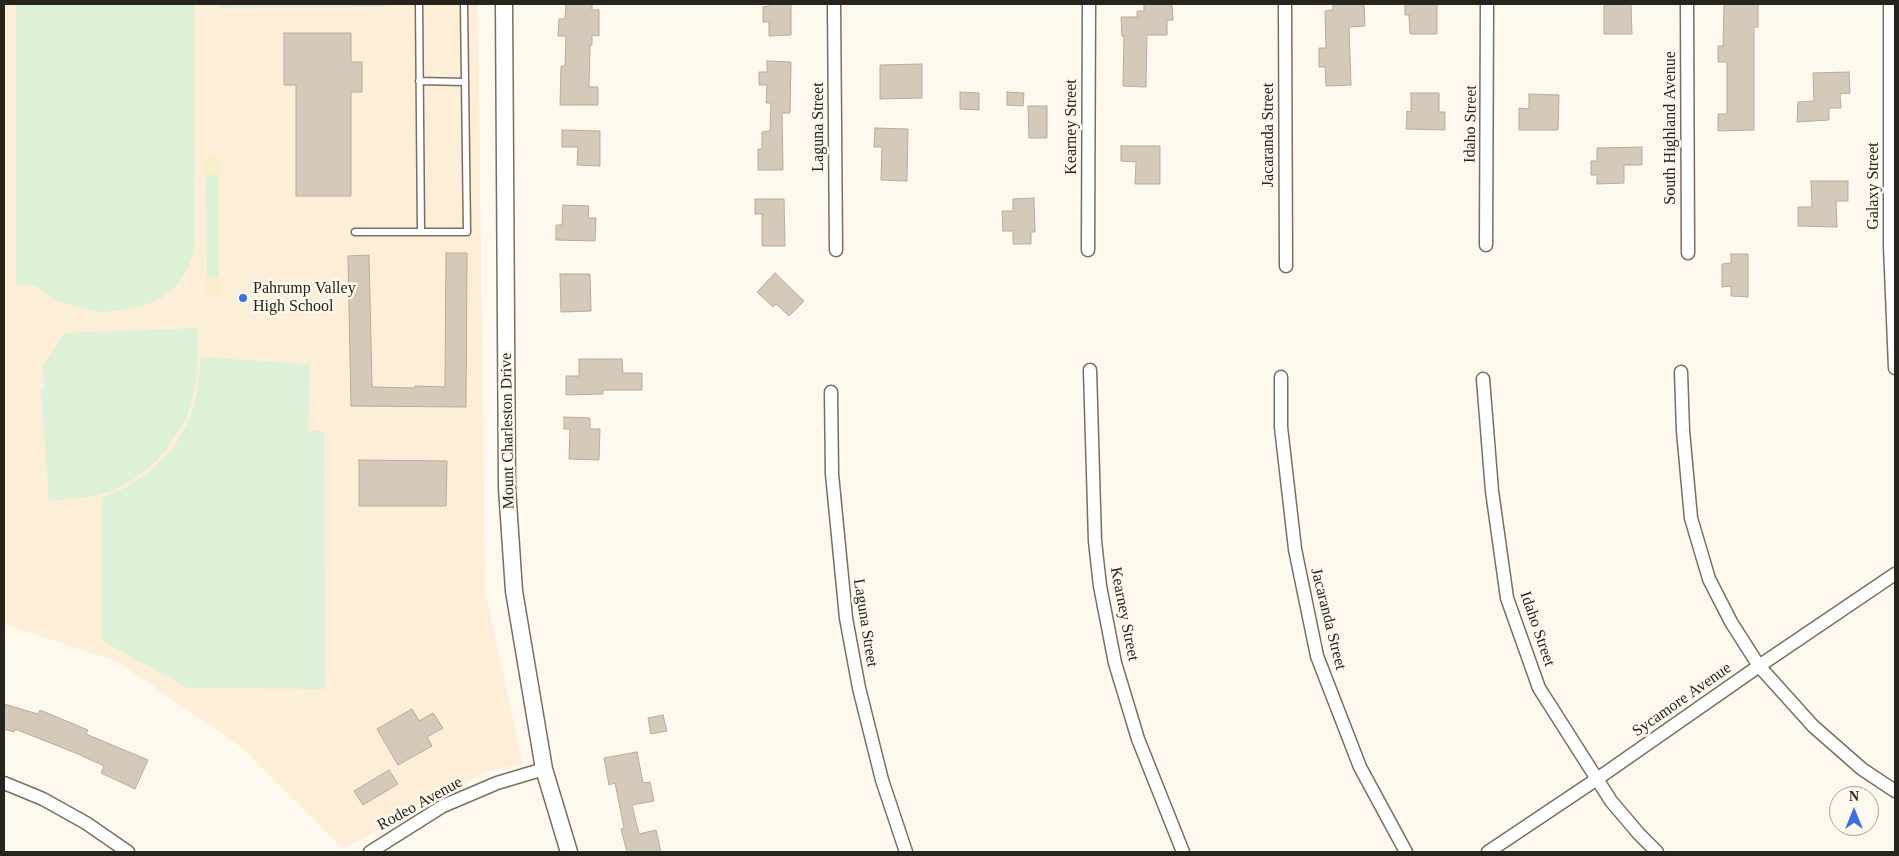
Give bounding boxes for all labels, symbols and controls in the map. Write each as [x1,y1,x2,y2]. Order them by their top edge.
street label: South Highland Avenue [1661,51,1681,205]
street label: Kearney Street [1062,79,1082,175]
street label: Laguna Street [809,82,829,172]
street label: Jacaranda Street [1259,83,1279,187]
street label: Idaho Street [1461,85,1481,163]
street label: Galaxy Street [1864,142,1884,230]
place label: Pahrump Valley High School [253,279,356,317]
marker: Pahrump Valley High School [237,292,249,304]
street label: Mount Charleston Drive [497,353,519,509]
street label: Kearney Street [1105,565,1143,663]
street label: Jacaranda Street [1306,566,1350,672]
street label: Laguna Street [849,577,881,669]
street label: Idaho Street [1515,589,1559,669]
street label: Sycamore Avenue [1629,659,1735,741]
street label: Rodeo Avenue [374,773,466,835]
north arrow [1829,786,1879,836]
text: N [1849,789,1859,804]

